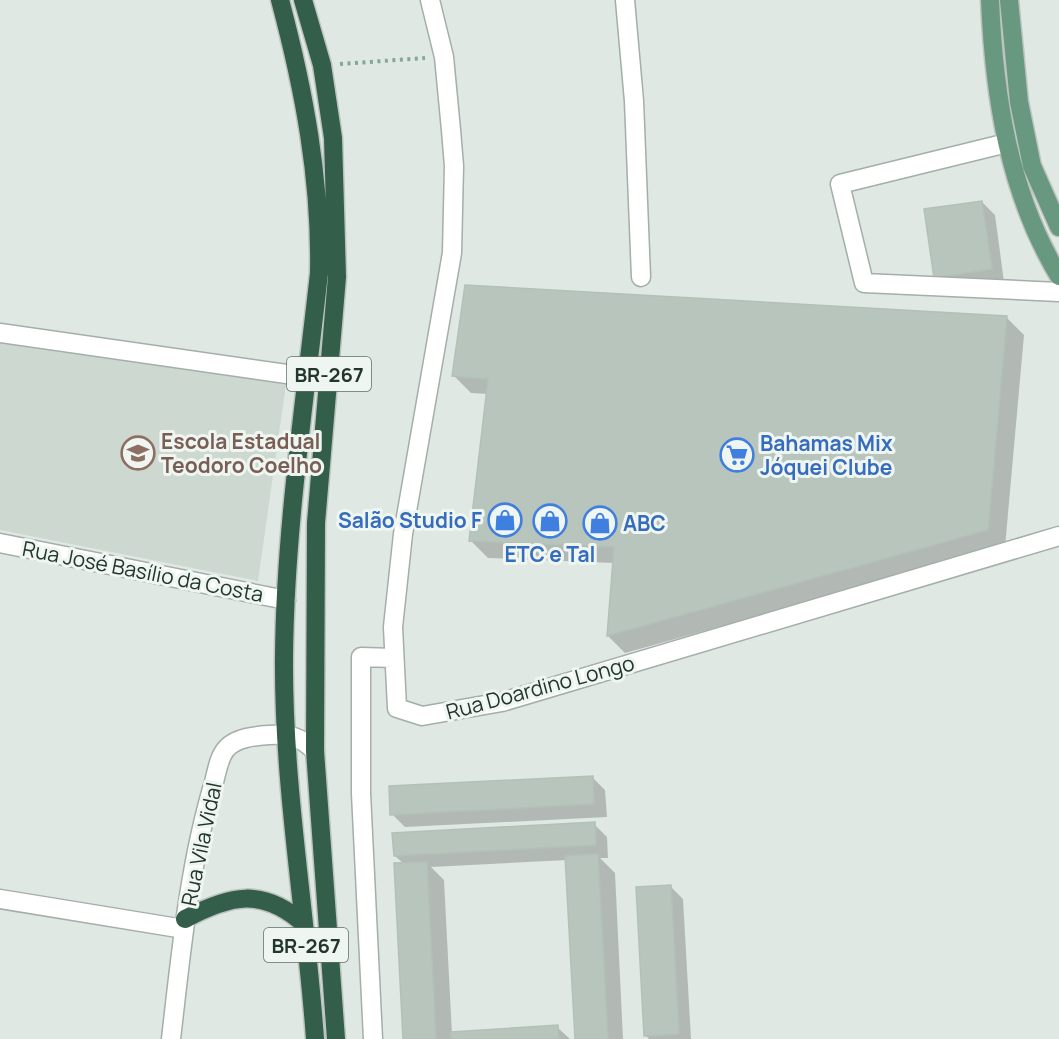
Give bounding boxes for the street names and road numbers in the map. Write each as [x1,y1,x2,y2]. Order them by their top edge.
road number: BR-267 [287,357,371,391]
street label: Rua José Basílio da Costa [20,534,266,608]
street label: Rua Doardino Longo [443,648,637,726]
street label: Rua Vila Vidal [174,780,228,908]
road number: BR-267 [264,928,348,962]

